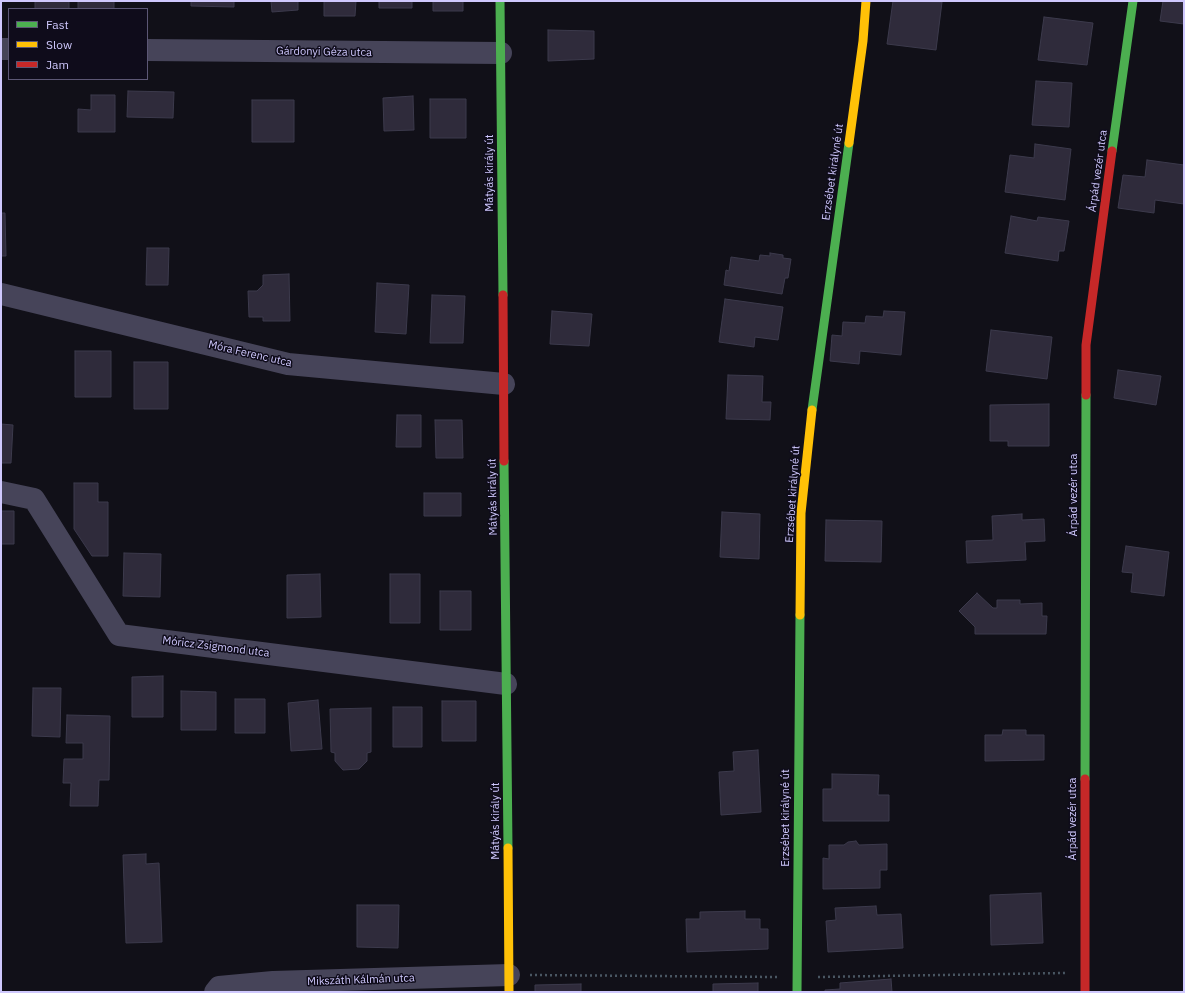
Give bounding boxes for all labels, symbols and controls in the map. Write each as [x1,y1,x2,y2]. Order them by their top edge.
legend [8,8,148,80]
text: Fast [46,17,69,32]
text: Slow [46,37,72,52]
street label: Gárdonyi Géza utca [276,45,372,59]
text: Jam [46,57,69,72]
street label: Erzsébet királyné út [820,123,846,221]
street label: Árpád vezér utca [1086,129,1110,213]
street label: Mátyás király út [483,134,497,212]
street label: Móra Ferenc utca [207,338,293,370]
street label: Erzsébet királyné út [783,445,803,543]
street label: Árpád vezér utca [1067,454,1081,536]
street label: Mátyás király út [486,458,500,536]
street label: Móricz Zsigmond utca [162,634,270,660]
street label: Erzsébet királyné út [779,769,793,867]
street label: Árpád vezér utca [1066,778,1080,860]
street label: Mátyás király út [489,782,503,860]
street label: Mikszáth Kálmán utca [307,972,415,988]

